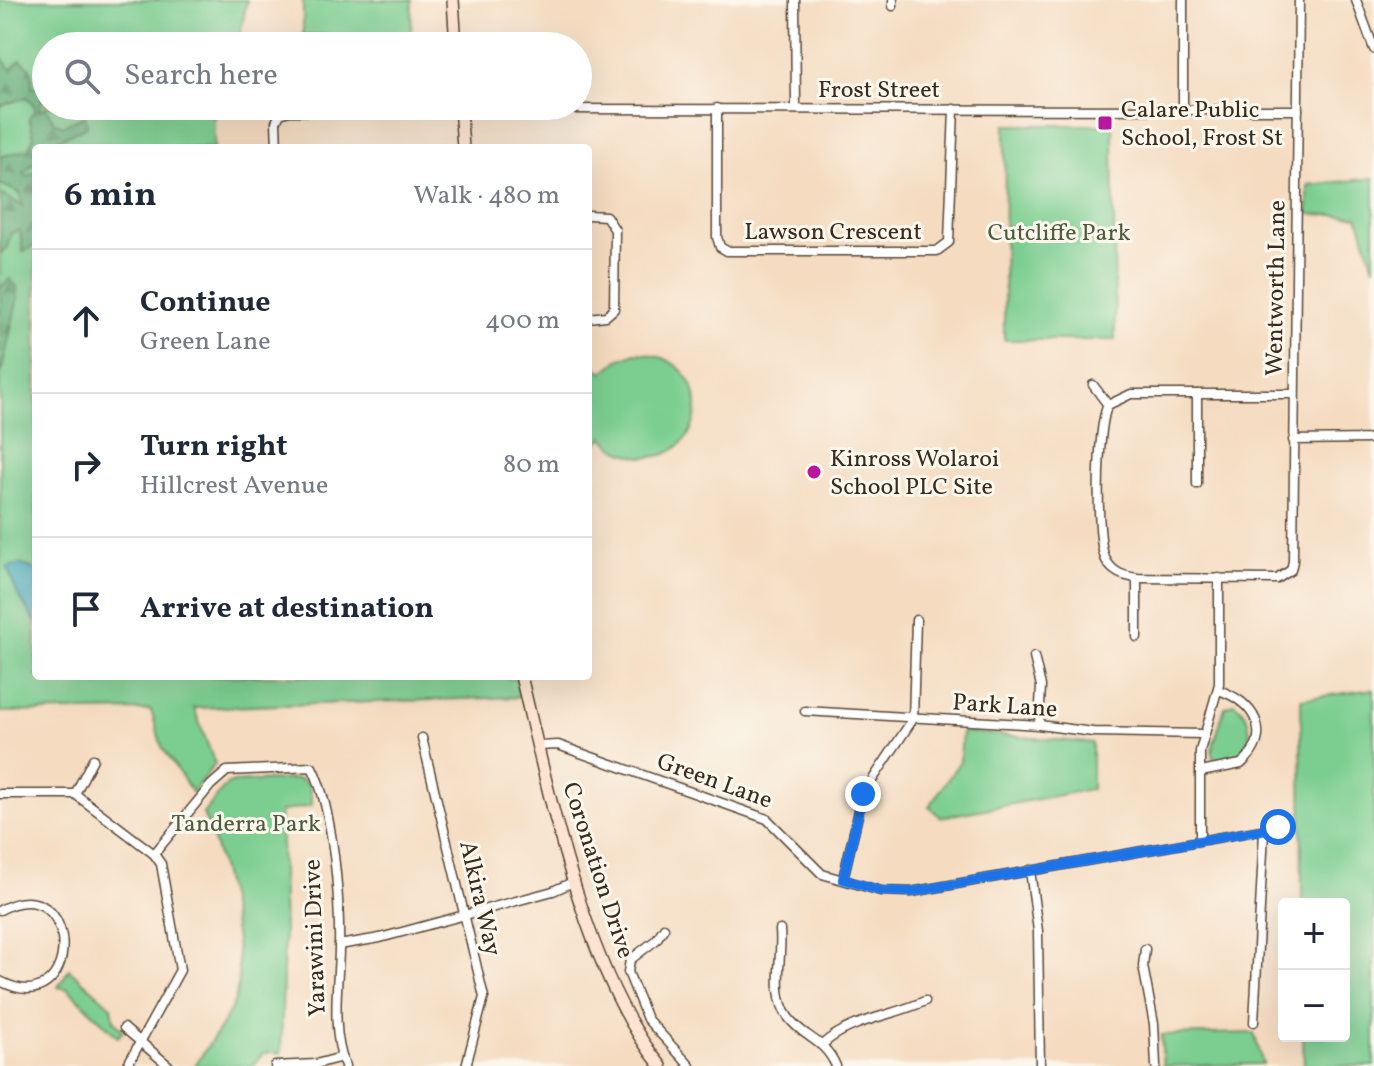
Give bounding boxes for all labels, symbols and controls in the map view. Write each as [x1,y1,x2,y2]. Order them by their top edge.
search box [32,32,592,120]
icon: search [60,54,104,98]
text: Search here [124,55,278,97]
street label: Frost Street [818,74,940,108]
place label: Calare Public School, Frost St [1121,94,1283,156]
marker: Calare Public School, Frost St [1096,114,1114,132]
text: 6 min [64,173,157,220]
text: Walk · 480 m [413,178,560,214]
street label: Wentworth Lane [1258,200,1296,376]
street label: Lawson Crescent [744,216,922,250]
park label: Cutcliffe Park [987,217,1131,251]
text: Continue [140,282,271,324]
icon: ahead [64,299,108,343]
text: 400 m [485,303,560,339]
text: Green Lane [140,324,271,360]
text: Turn right [140,426,288,468]
icon: right [64,443,108,487]
place label: Kinross Wolaroi School PLC Site [830,443,999,505]
text: 80 m [503,447,560,483]
marker: Kinross Wolaroi School PLC Site [805,463,823,481]
text: Hillcrest Avenue [140,468,328,504]
icon: arrive [64,587,108,631]
text: Arrive at destination [140,588,434,630]
street label: Park Lane [951,686,1058,728]
street label: Green Lane [652,745,777,818]
route end [845,776,881,812]
street label: Coronation Drive [553,778,642,963]
park label: Tanderra Park [171,808,321,842]
route start [1260,809,1296,845]
street label: Alkira Way [449,838,509,959]
street label: Yarawini Drive [296,859,336,1017]
map controls [1278,898,1350,1042]
button: + [1278,898,1350,970]
button: − [1278,970,1350,1042]

